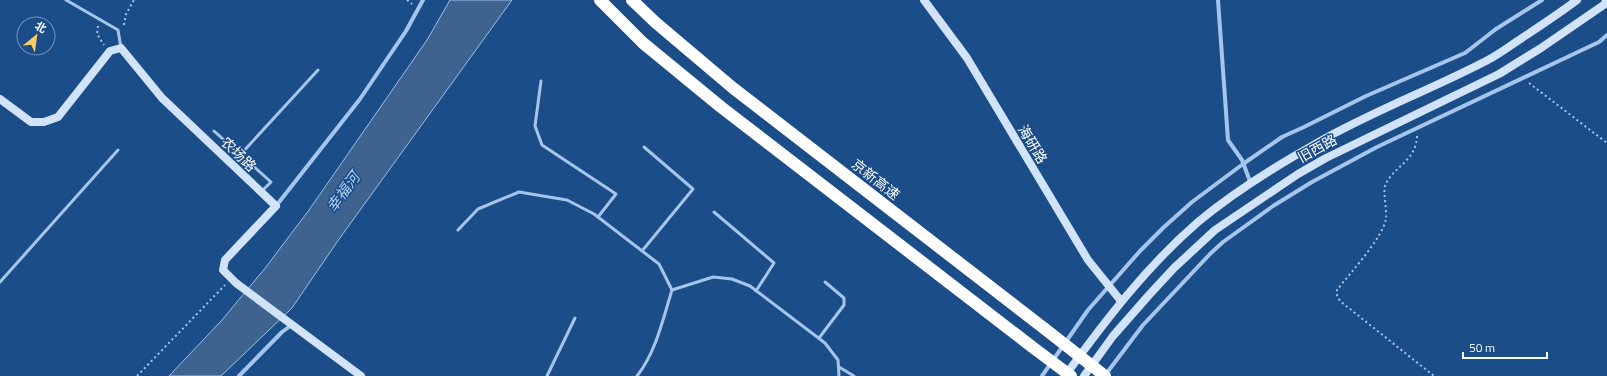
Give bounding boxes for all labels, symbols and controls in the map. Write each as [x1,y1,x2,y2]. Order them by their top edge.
north arrow [16,16,56,56]
text: 北 [32,18,50,37]
street label: 海研路 [1013,121,1053,167]
street label: 旧西路 [1294,129,1340,167]
street label: 农场路 [217,132,261,176]
street label: 京新高速 [847,153,905,205]
water label: 幸福河 [320,165,367,217]
scale bar [1463,334,1547,360]
text: 50 m [1469,338,1495,357]

